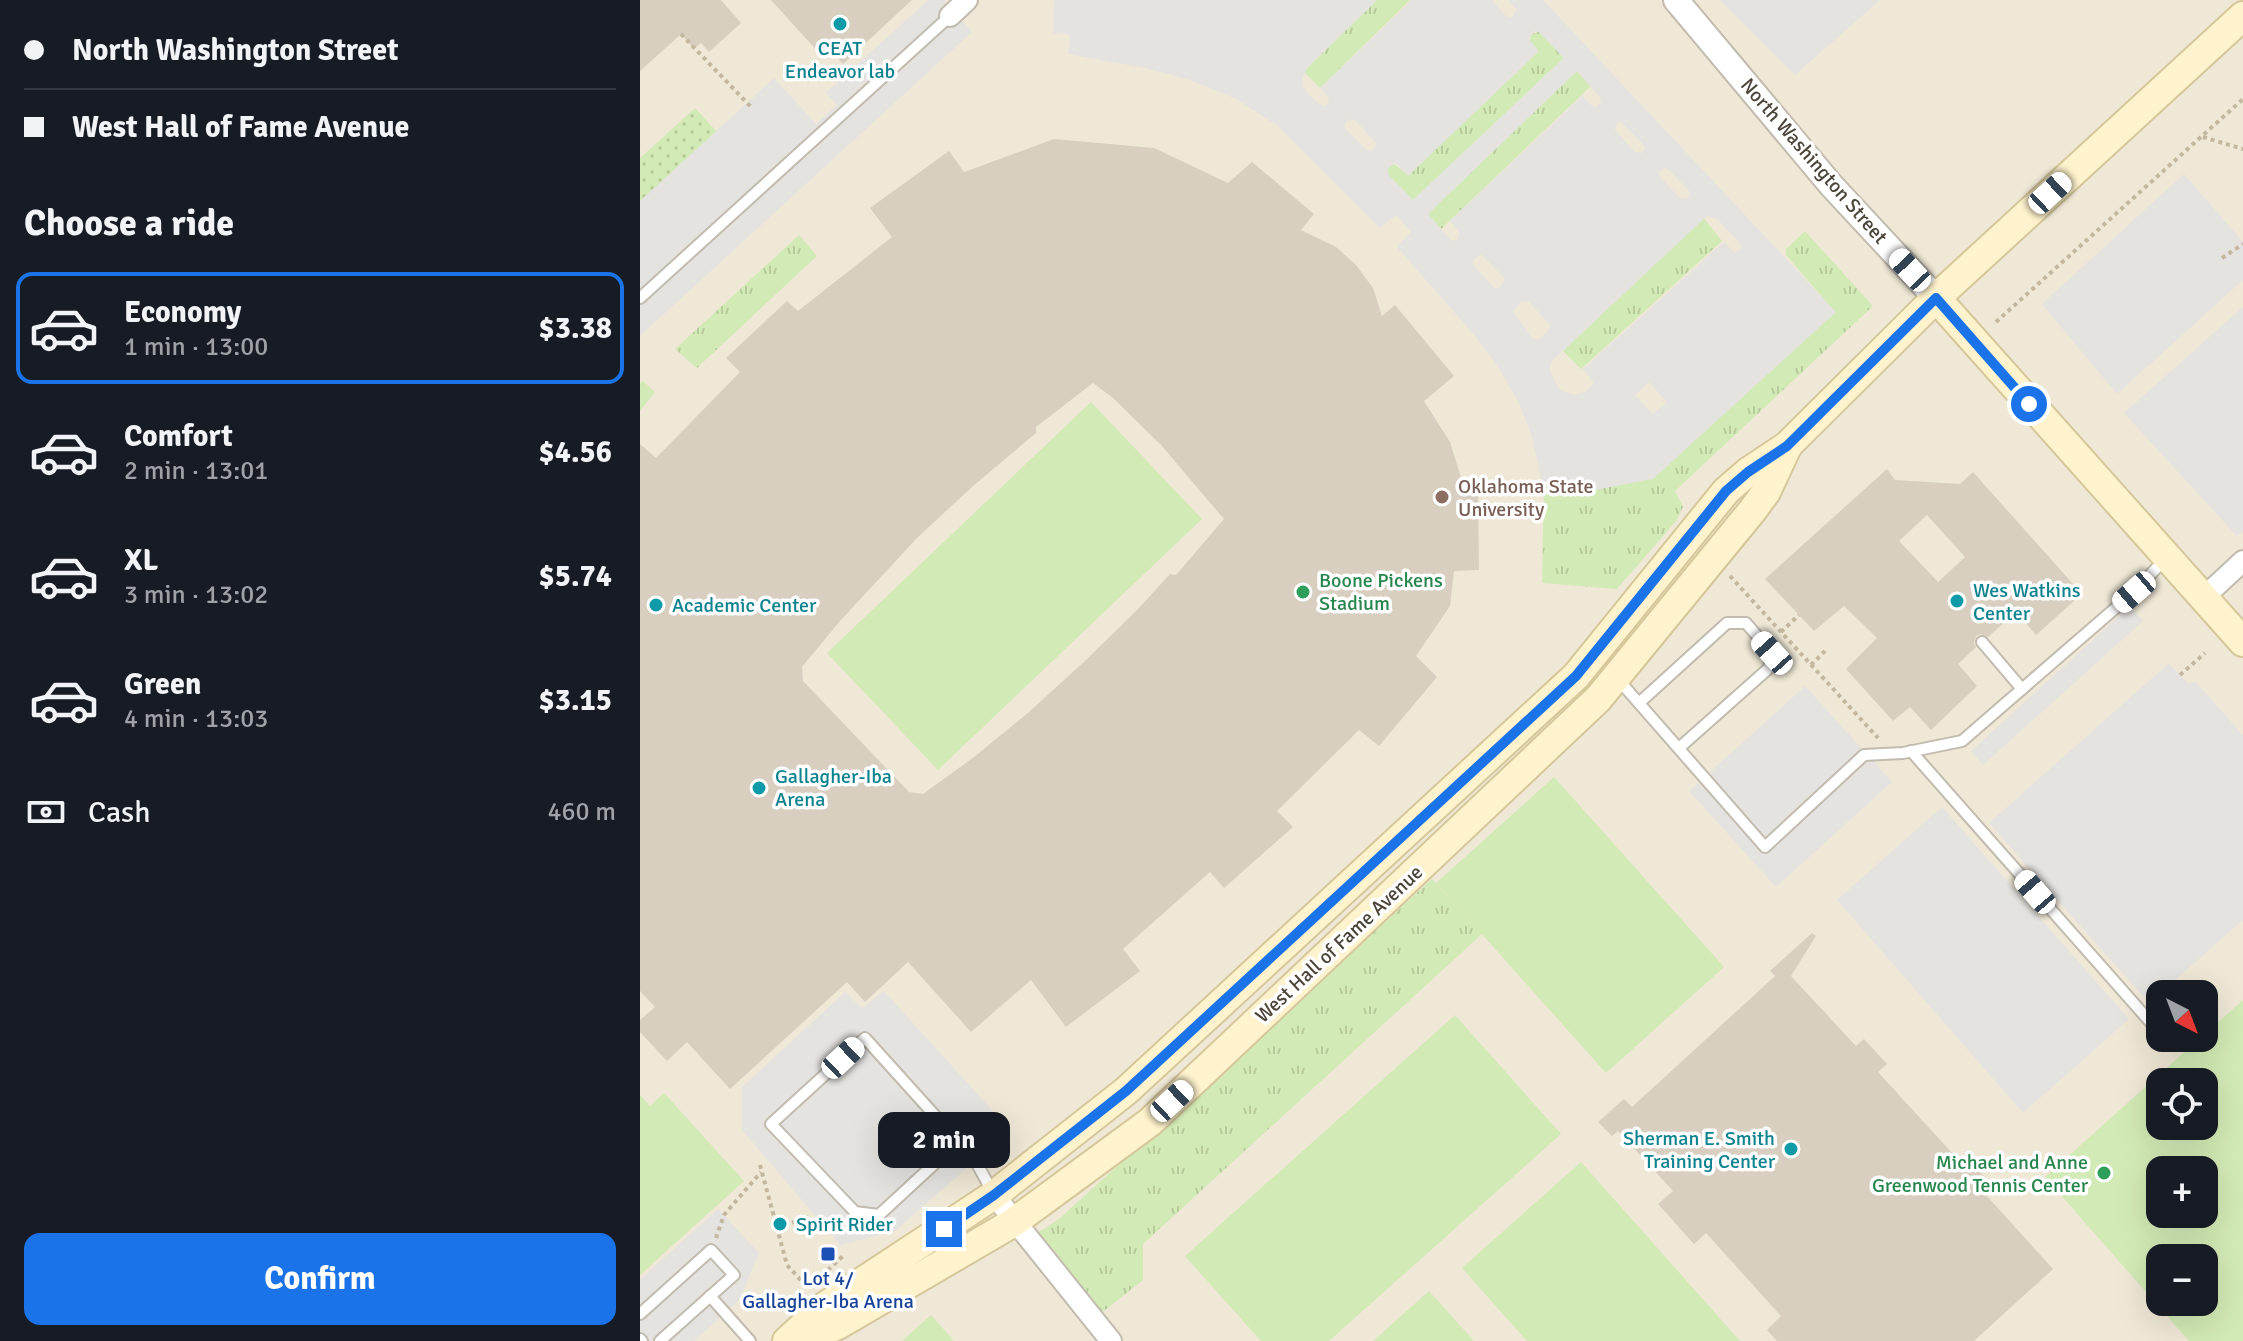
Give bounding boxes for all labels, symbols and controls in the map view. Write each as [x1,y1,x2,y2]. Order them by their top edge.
marker: CEAT Endeavor lab [831,15,849,33]
text: North Washington Street [72,32,398,69]
place label: CEAT Endeavor lab [785,36,895,84]
street label: North Washington Street [1735,73,1893,249]
text: West Hall of Fame Avenue [72,109,409,146]
car [2024,168,2076,218]
text: Choose a ride [24,201,234,246]
car [1885,244,1935,296]
icon: car [28,292,100,364]
text: Economy [124,294,241,331]
text: $3.38 [539,310,612,347]
text: 1 min · 13:00 [124,331,268,363]
route start [2011,386,2047,422]
icon: car [28,416,100,488]
text: Comfort [124,418,233,455]
text: $4.56 [539,434,612,471]
text: 2 min · 13:01 [124,455,268,487]
place label: Oklahoma State University [1458,474,1594,522]
marker: Oklahoma State University [1433,488,1451,506]
icon: car [28,540,100,612]
text: XL [124,542,158,579]
text: $5.74 [539,558,612,595]
car [2108,567,2160,617]
place label: Boone Pickens Stadium [1319,568,1443,616]
place label: Wes Watkins Center [1973,578,2081,626]
text: 3 min · 13:02 [124,579,268,611]
marker: Boone Pickens Stadium [1294,583,1312,601]
marker: Wes Watkins Center [1948,592,1966,610]
place label: Academic Center [672,593,817,618]
marker: Academic Center [647,596,665,614]
car [1747,627,1797,679]
icon: car [28,664,100,736]
text: Green [124,666,201,703]
text: $3.15 [539,682,612,719]
text: 4 min · 13:03 [124,703,268,735]
place label: Gallagher-Iba Arena [775,764,892,812]
marker: Gallagher-Iba Arena [750,779,768,797]
icon: cash [24,790,68,834]
text: Cash [88,794,151,831]
text: 460 m [547,796,616,828]
street label: West Hall of Fame Avenue [1250,860,1428,1028]
car [2010,866,2060,918]
north arrow [2146,980,2218,1052]
map controls [2146,980,2218,1316]
car [817,1033,869,1083]
button: locate [2146,1068,2218,1140]
car [1146,1076,1198,1126]
callout: 2 min [878,1113,1010,1169]
text: 2 min [913,1124,975,1156]
place label: Sherman E. Smith Training Center [1623,1126,1776,1174]
marker: Sherman E. Smith Training Center [1782,1140,1800,1158]
place label: Michael and Anne Greenwood Tennis Center [1872,1150,2089,1198]
button: + [2146,1156,2218,1228]
marker: Michael and Anne Greenwood Tennis Center [2095,1164,2113,1182]
route end [926,1211,962,1247]
place label: Spirit Rider [796,1212,894,1237]
marker: Spirit Rider [771,1215,789,1233]
button: Confirm [24,1233,616,1325]
button: − [2146,1244,2218,1316]
marker: Lot 4/ Gallagher-Iba Arena [819,1245,837,1263]
place label: Lot 4/ Gallagher-Iba Arena [742,1266,914,1314]

